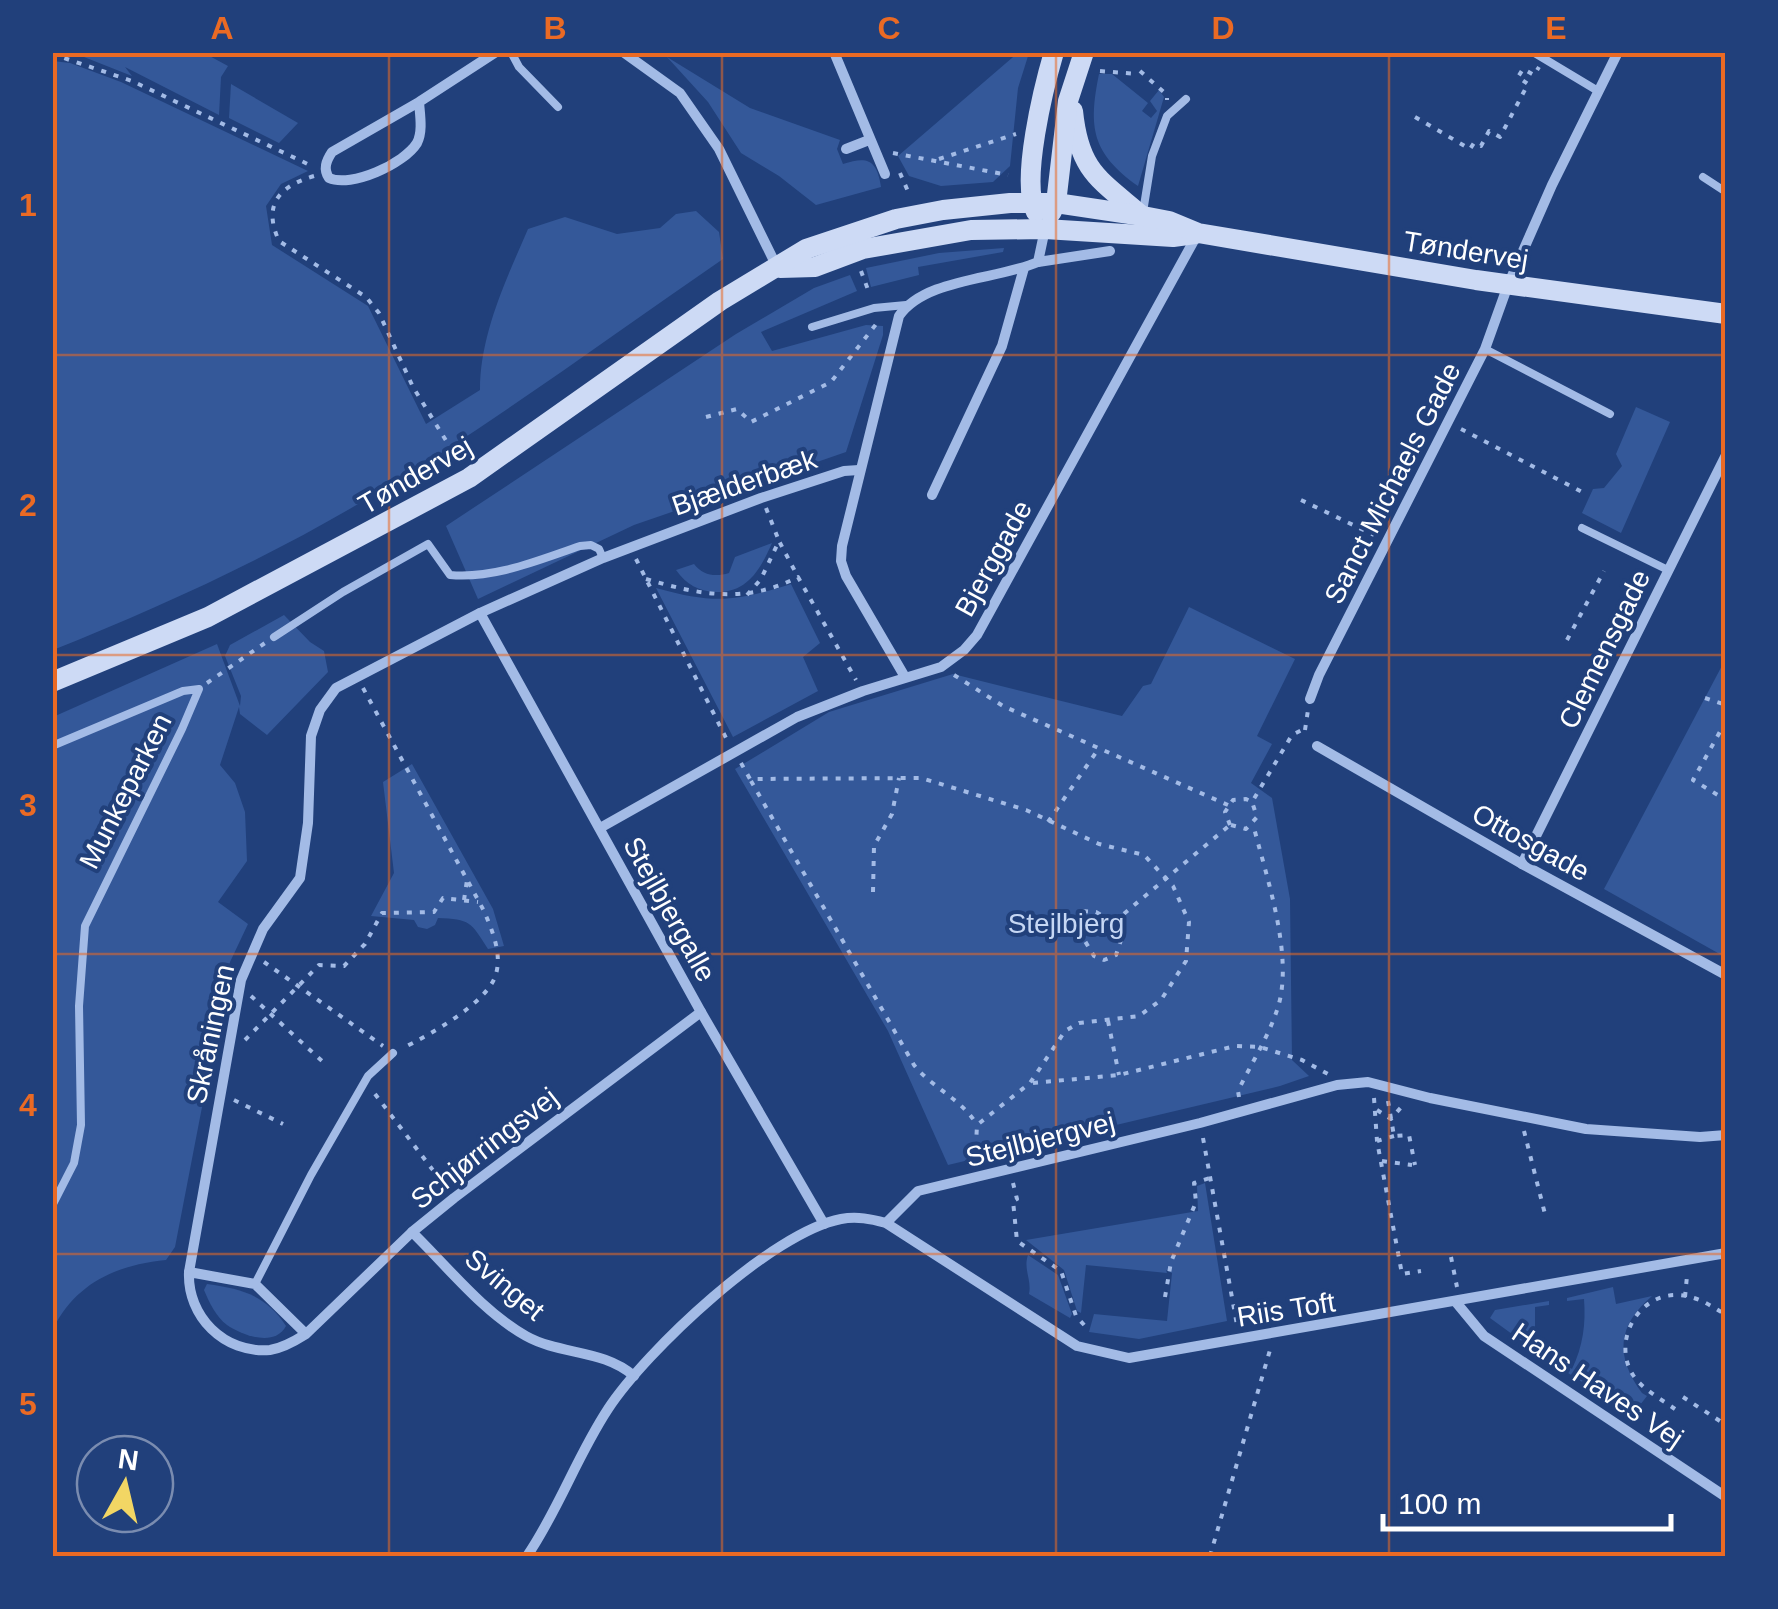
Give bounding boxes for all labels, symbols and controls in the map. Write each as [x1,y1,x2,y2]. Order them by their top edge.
text: A [210,10,234,46]
text: B [543,10,567,46]
text: C [877,10,901,46]
text: D [1211,10,1235,46]
text: E [1545,10,1567,46]
text: 1 [19,187,37,223]
street label: Tøndervej [1401,225,1531,276]
street label: Sanct Michaels Gade [1318,358,1467,609]
street label: Tøndervej [353,430,478,520]
street label: Bjælderbæk [668,443,822,522]
text: 2 [19,487,37,523]
street label: Bjerggade [949,495,1038,622]
street label: Clemensgade [1553,565,1656,734]
street label: Munkeparken [73,709,178,874]
text: 3 [19,787,37,823]
street label: Ottosgade [1467,798,1595,887]
street label: Stejlbjergalle [617,832,722,987]
park label: Stejlbjerg [1008,908,1124,939]
street label: Skråningen [181,962,240,1107]
street label: Schjørringsvej [405,1082,564,1215]
text: 4 [19,1087,37,1123]
street label: Stejlbjergvej [962,1106,1118,1173]
street label: Svinget [459,1242,551,1326]
street label: Riis Toft [1235,1286,1338,1333]
street label: Hans Haves Vej [1506,1317,1689,1454]
text: 5 [19,1386,37,1422]
north arrow [75,1434,175,1534]
text: N [116,1443,141,1476]
scale bar [1383,1469,1670,1531]
text: 100 m [1398,1487,1481,1520]

